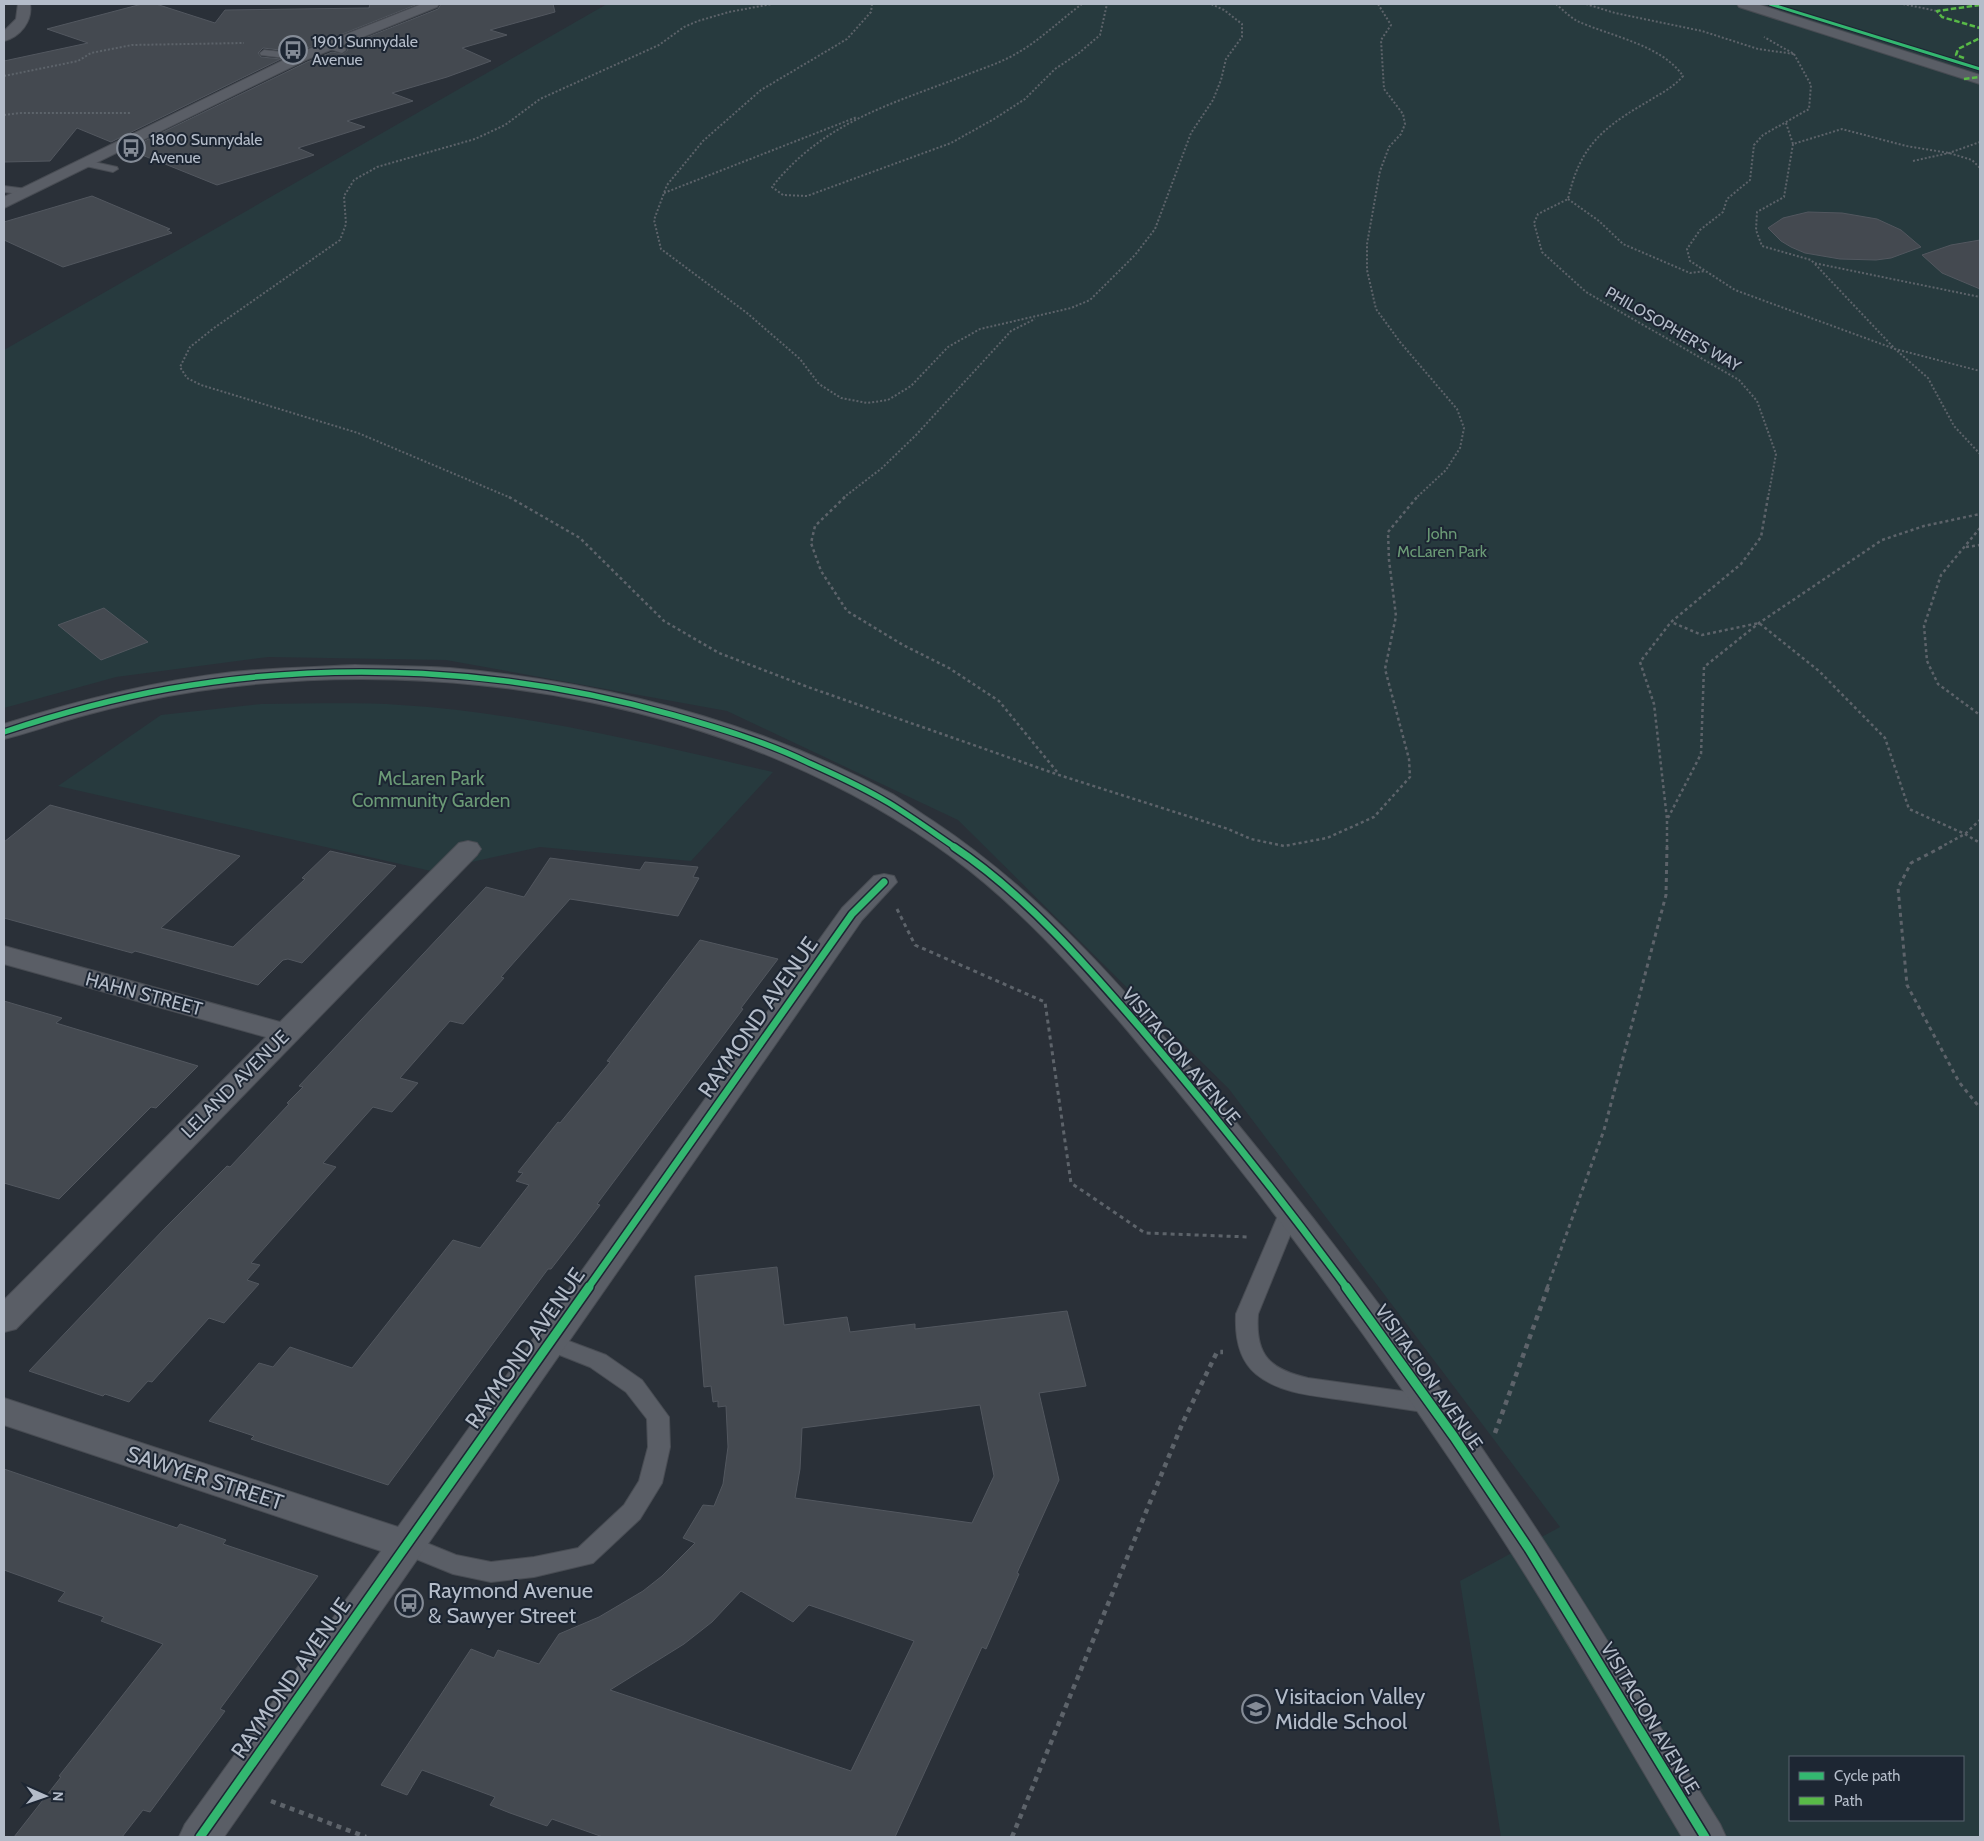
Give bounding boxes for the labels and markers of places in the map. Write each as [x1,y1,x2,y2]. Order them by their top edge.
place label: 1901 Sunnydale Avenue [312,32,418,69]
bus stop icon: 1901 Sunnydale Avenue [278,35,308,65]
place label: 1800 Sunnydale Avenue [150,130,263,167]
bus stop icon: 1800 Sunnydale Avenue [116,133,146,163]
place label: Raymond Avenue & Sawyer Street [428,1577,593,1629]
bus stop icon: Raymond Avenue & Sawyer Street [394,1588,424,1618]
place label: Visitacion Valley Middle School [1275,1683,1425,1735]
school or university icon: Visitacion Valley Middle School [1241,1694,1271,1724]

